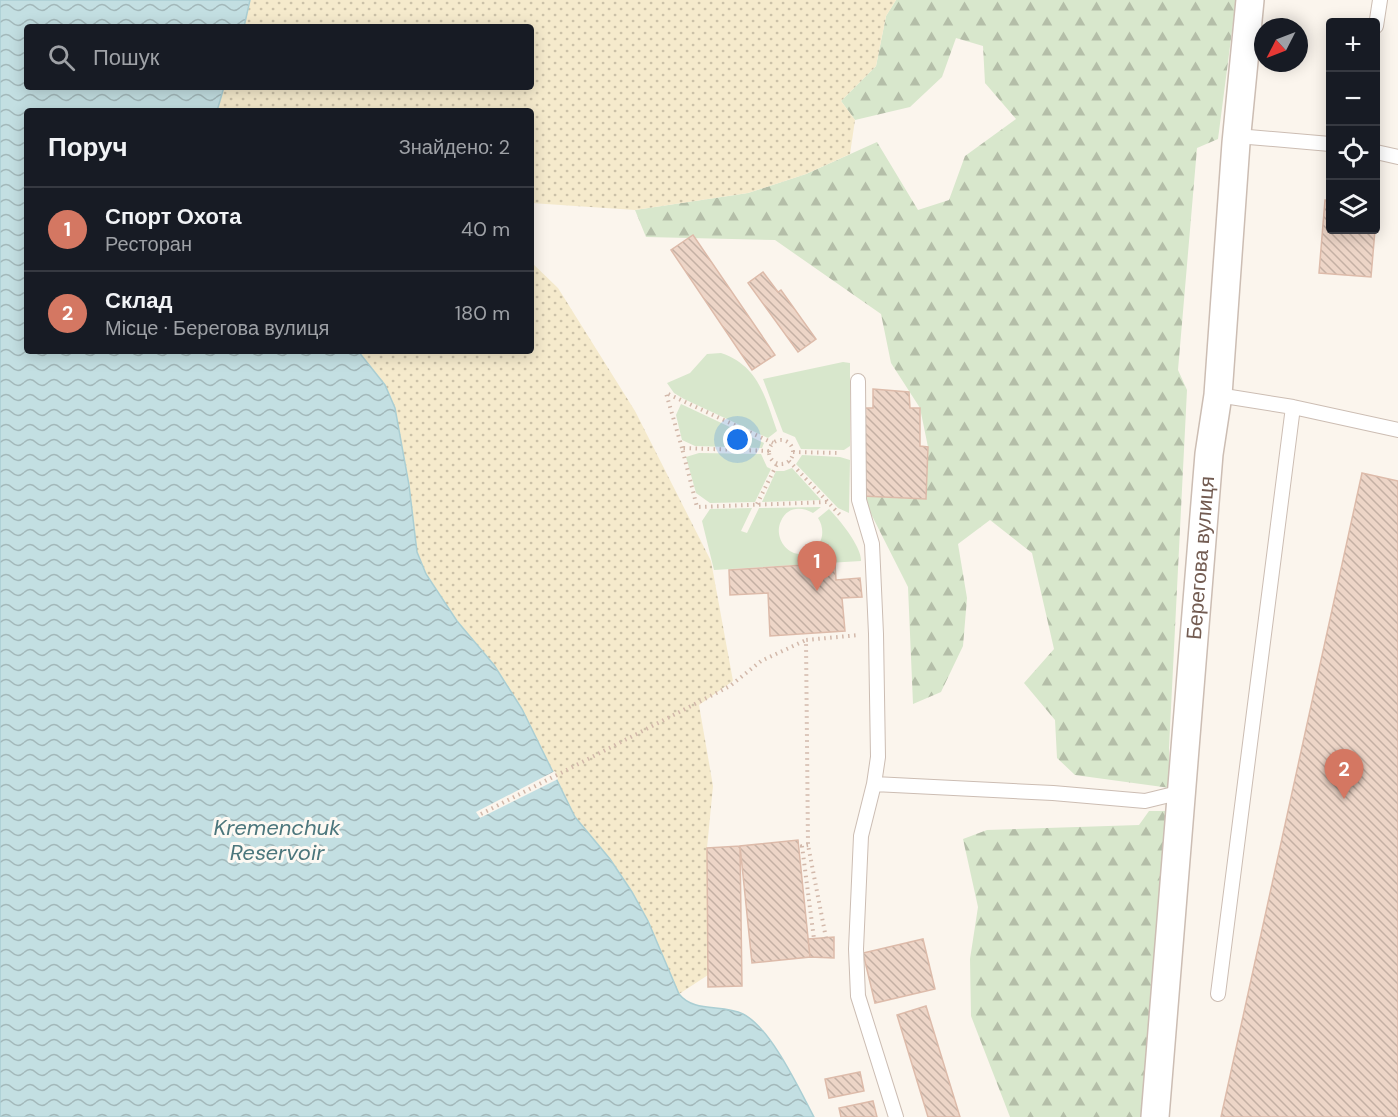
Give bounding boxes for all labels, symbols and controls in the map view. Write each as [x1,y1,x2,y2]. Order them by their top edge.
north arrow [1254,18,1308,72]
map controls [1326,18,1380,234]
button: + [1326,18,1380,72]
search box [24,24,534,90]
icon: search [45,41,78,74]
text: Пошук [93,43,159,72]
button: − [1326,72,1380,126]
button: locate [1326,126,1380,180]
text: Поруч [48,130,128,164]
text: Знайдено: 2 [399,134,510,160]
button: layers [1326,180,1380,234]
text: Спорт Охота [105,202,241,231]
text: 1 [64,216,71,242]
text: 40 m [461,216,510,242]
text: Ресторан [105,231,192,257]
text: Склад [105,286,172,315]
text: 2 [62,300,73,326]
text: 180 m [455,300,510,326]
text: Місце · Берегова вулиця [105,315,329,341]
your location [723,425,752,454]
street label: Берегова вулиця [1180,475,1221,641]
pin: 1 [798,542,836,591]
pin: 2 [1324,750,1364,799]
water label: Kremenchuk Reservoir [213,813,341,867]

